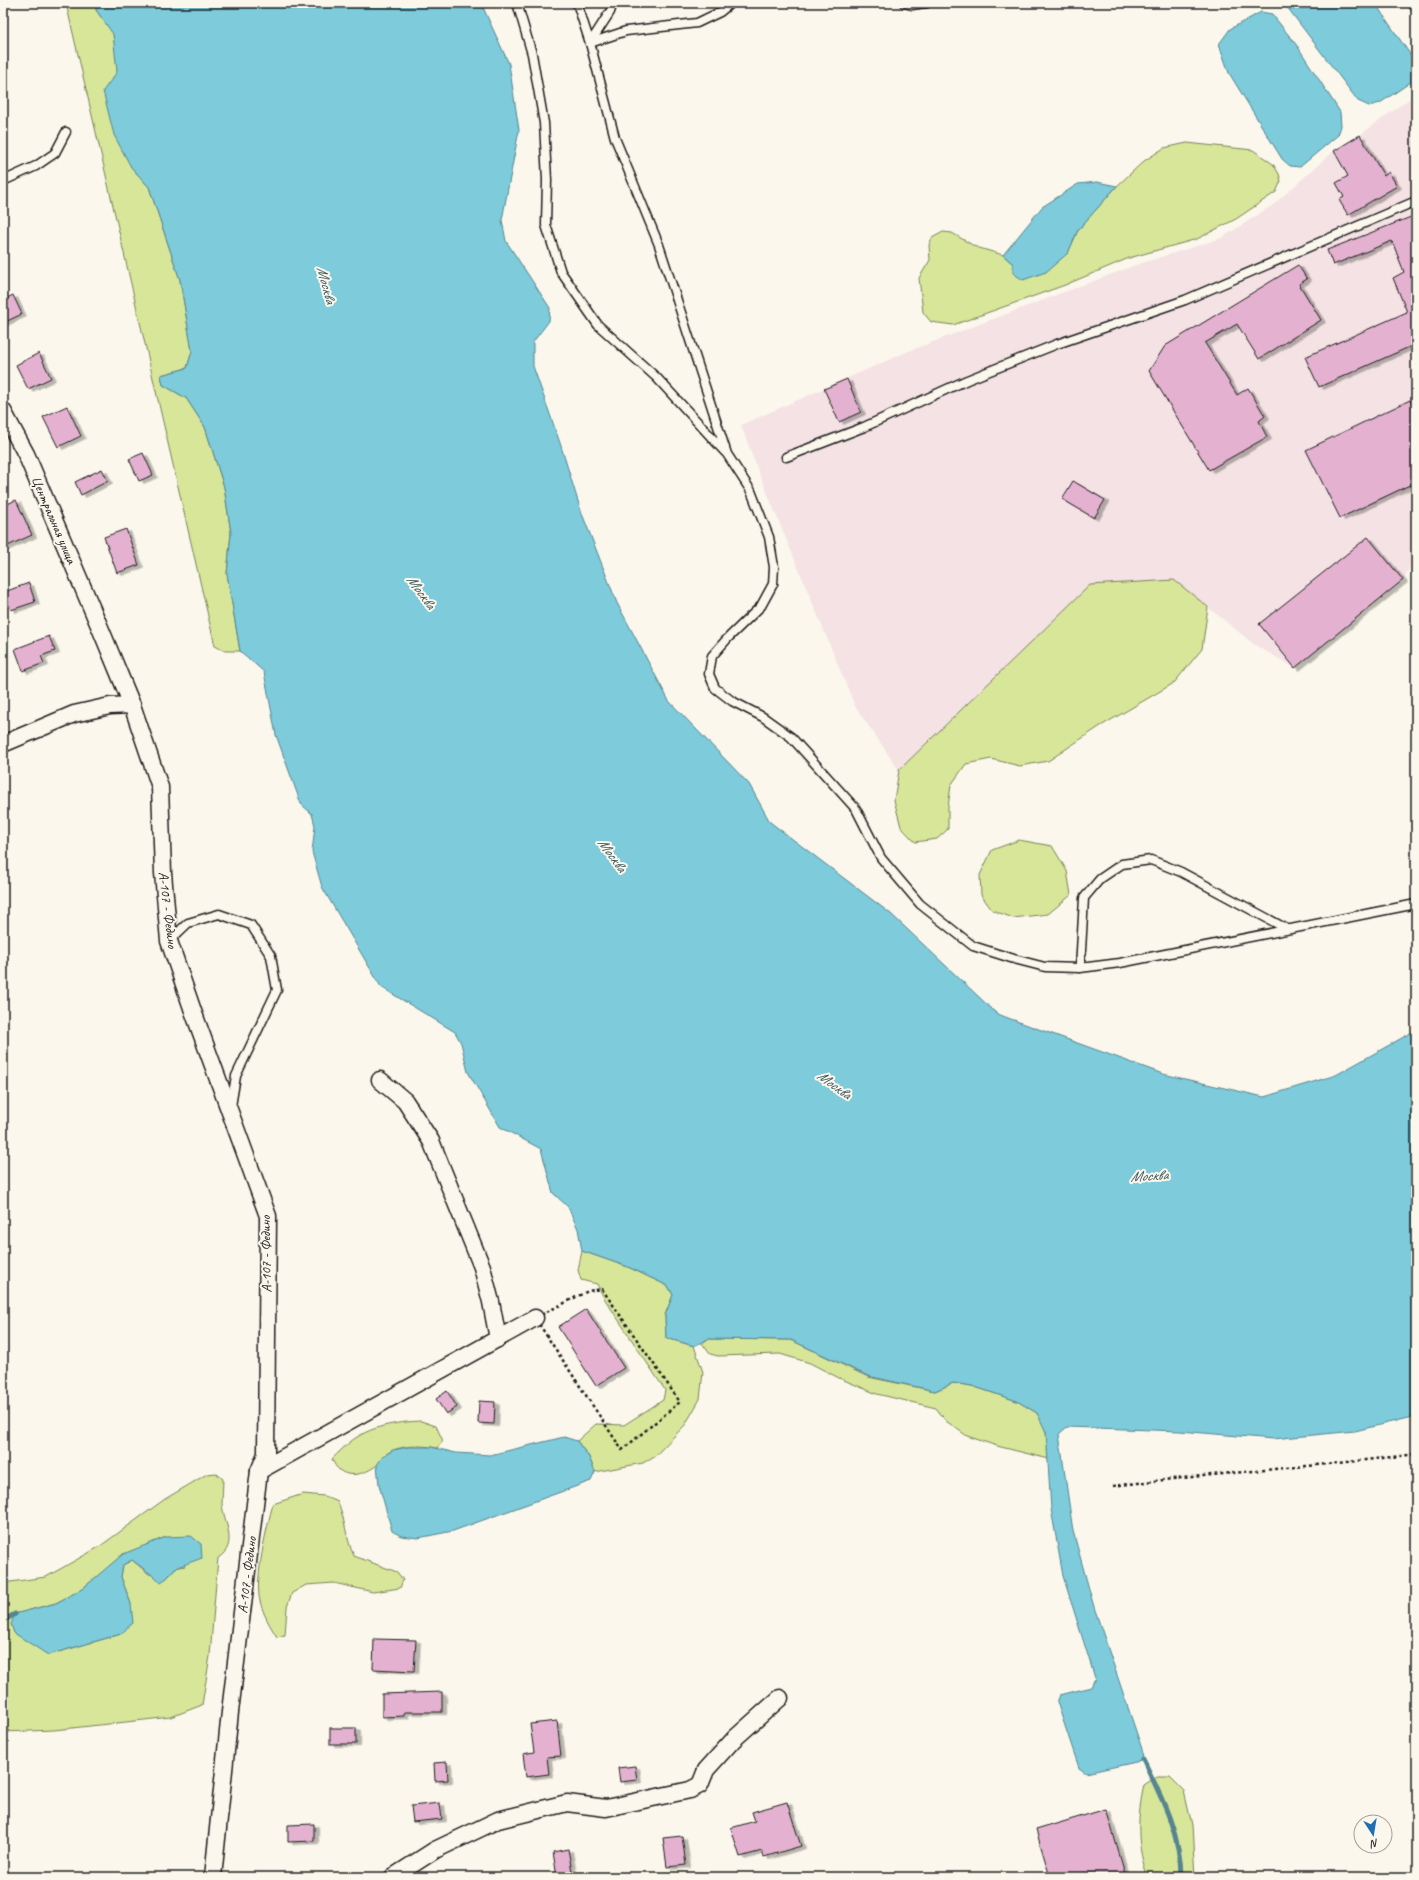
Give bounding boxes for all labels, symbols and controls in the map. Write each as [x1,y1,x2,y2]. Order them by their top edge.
water label: Москва [312,264,341,307]
street label: Центральная улица [28,474,80,567]
water label: Москва [402,571,441,614]
water label: Москва [593,834,632,877]
street label: А-107 - Федино [155,871,181,950]
water label: Москва [813,1066,856,1105]
water label: Москва [1130,1165,1170,1186]
street label: А-107 - Федино [257,1214,275,1293]
street label: А-107 - Федино [234,1535,260,1614]
north arrow [1353,1814,1393,1854]
text: N [1368,1836,1380,1852]

